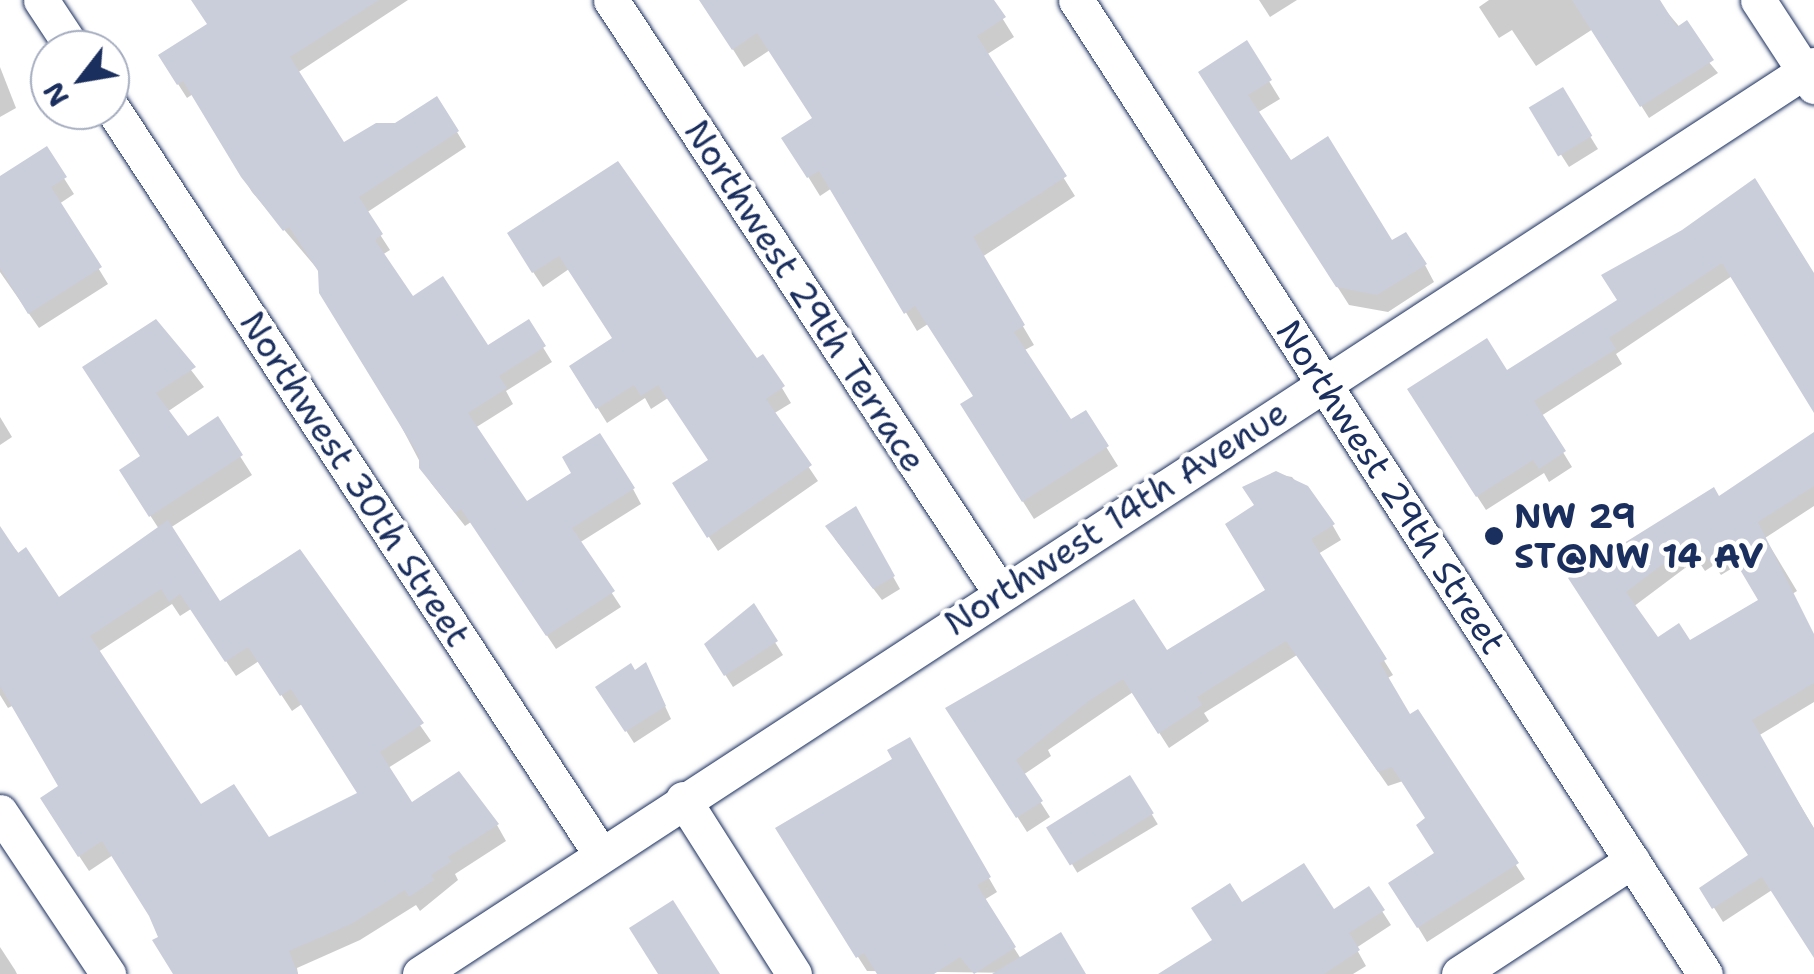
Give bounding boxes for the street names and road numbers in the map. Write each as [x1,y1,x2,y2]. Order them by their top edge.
street label: Northwest 29th Terrace [675,112,935,480]
street label: Northwest 30th Street [231,303,479,655]
street label: Northwest 29th Street [1267,312,1515,662]
street label: Northwest 14th Avenue [936,391,1296,645]

